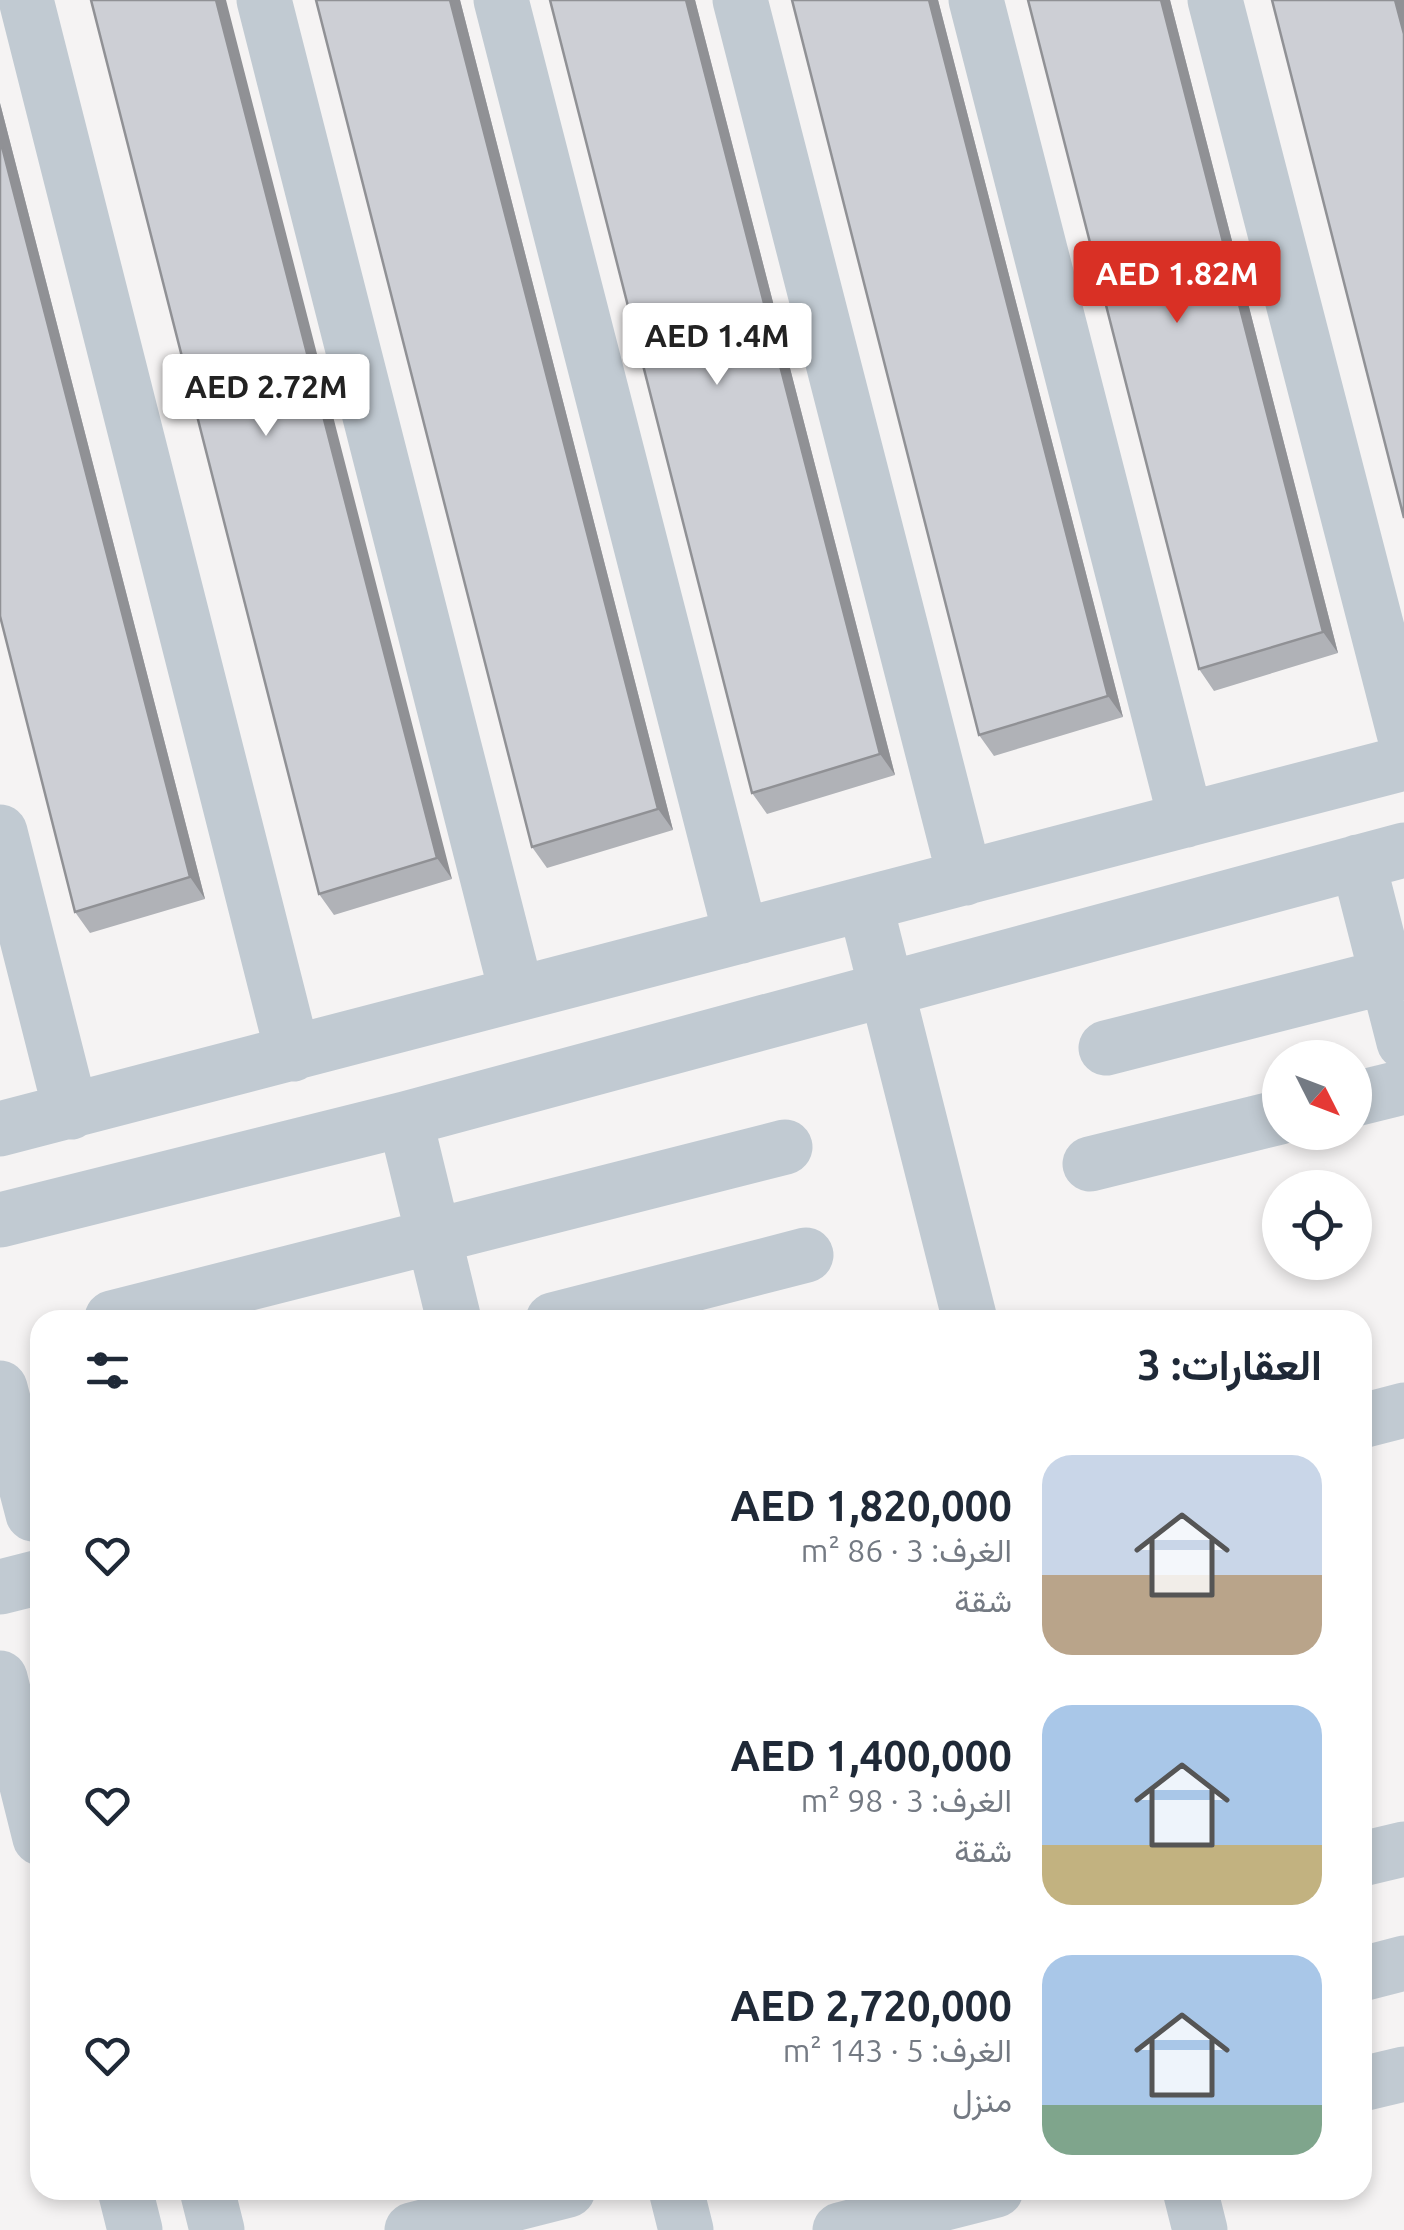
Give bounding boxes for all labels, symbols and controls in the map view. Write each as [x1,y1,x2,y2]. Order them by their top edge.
pin: AED 1.82M [1063,241,1291,326]
text: AED 1.82M [1096,255,1258,291]
pin: AED 1.4M [614,303,820,388]
text: AED 1.4M [645,317,789,353]
pin: AED 2.72M [152,354,380,439]
text: AED 2.72M [185,368,347,404]
north arrow [1262,1040,1372,1150]
map controls [1262,1040,1372,1280]
button: locate [1262,1170,1372,1280]
text: العقارات: 3 [1137,1341,1322,1388]
icon: filters [80,1343,135,1398]
text: AED 1,820,000 [730,1482,1012,1529]
icon: home [1122,1495,1242,1615]
icon: heart [80,1528,135,1583]
text: الغرف: 3 · 86 m² [801,1532,1012,1568]
text: شقة [954,1582,1012,1618]
text: AED 1,400,000 [730,1732,1012,1779]
icon: home [1122,1745,1242,1865]
icon: heart [80,1778,135,1833]
text: الغرف: 3 · 98 m² [801,1782,1012,1818]
text: شقة [954,1832,1012,1868]
text: AED 2,720,000 [730,1982,1012,2029]
icon: home [1122,1995,1242,2115]
icon: heart [80,2028,135,2083]
text: الغرف: 5 · 143 m² [783,2032,1012,2068]
text: منزل [952,2082,1012,2118]

